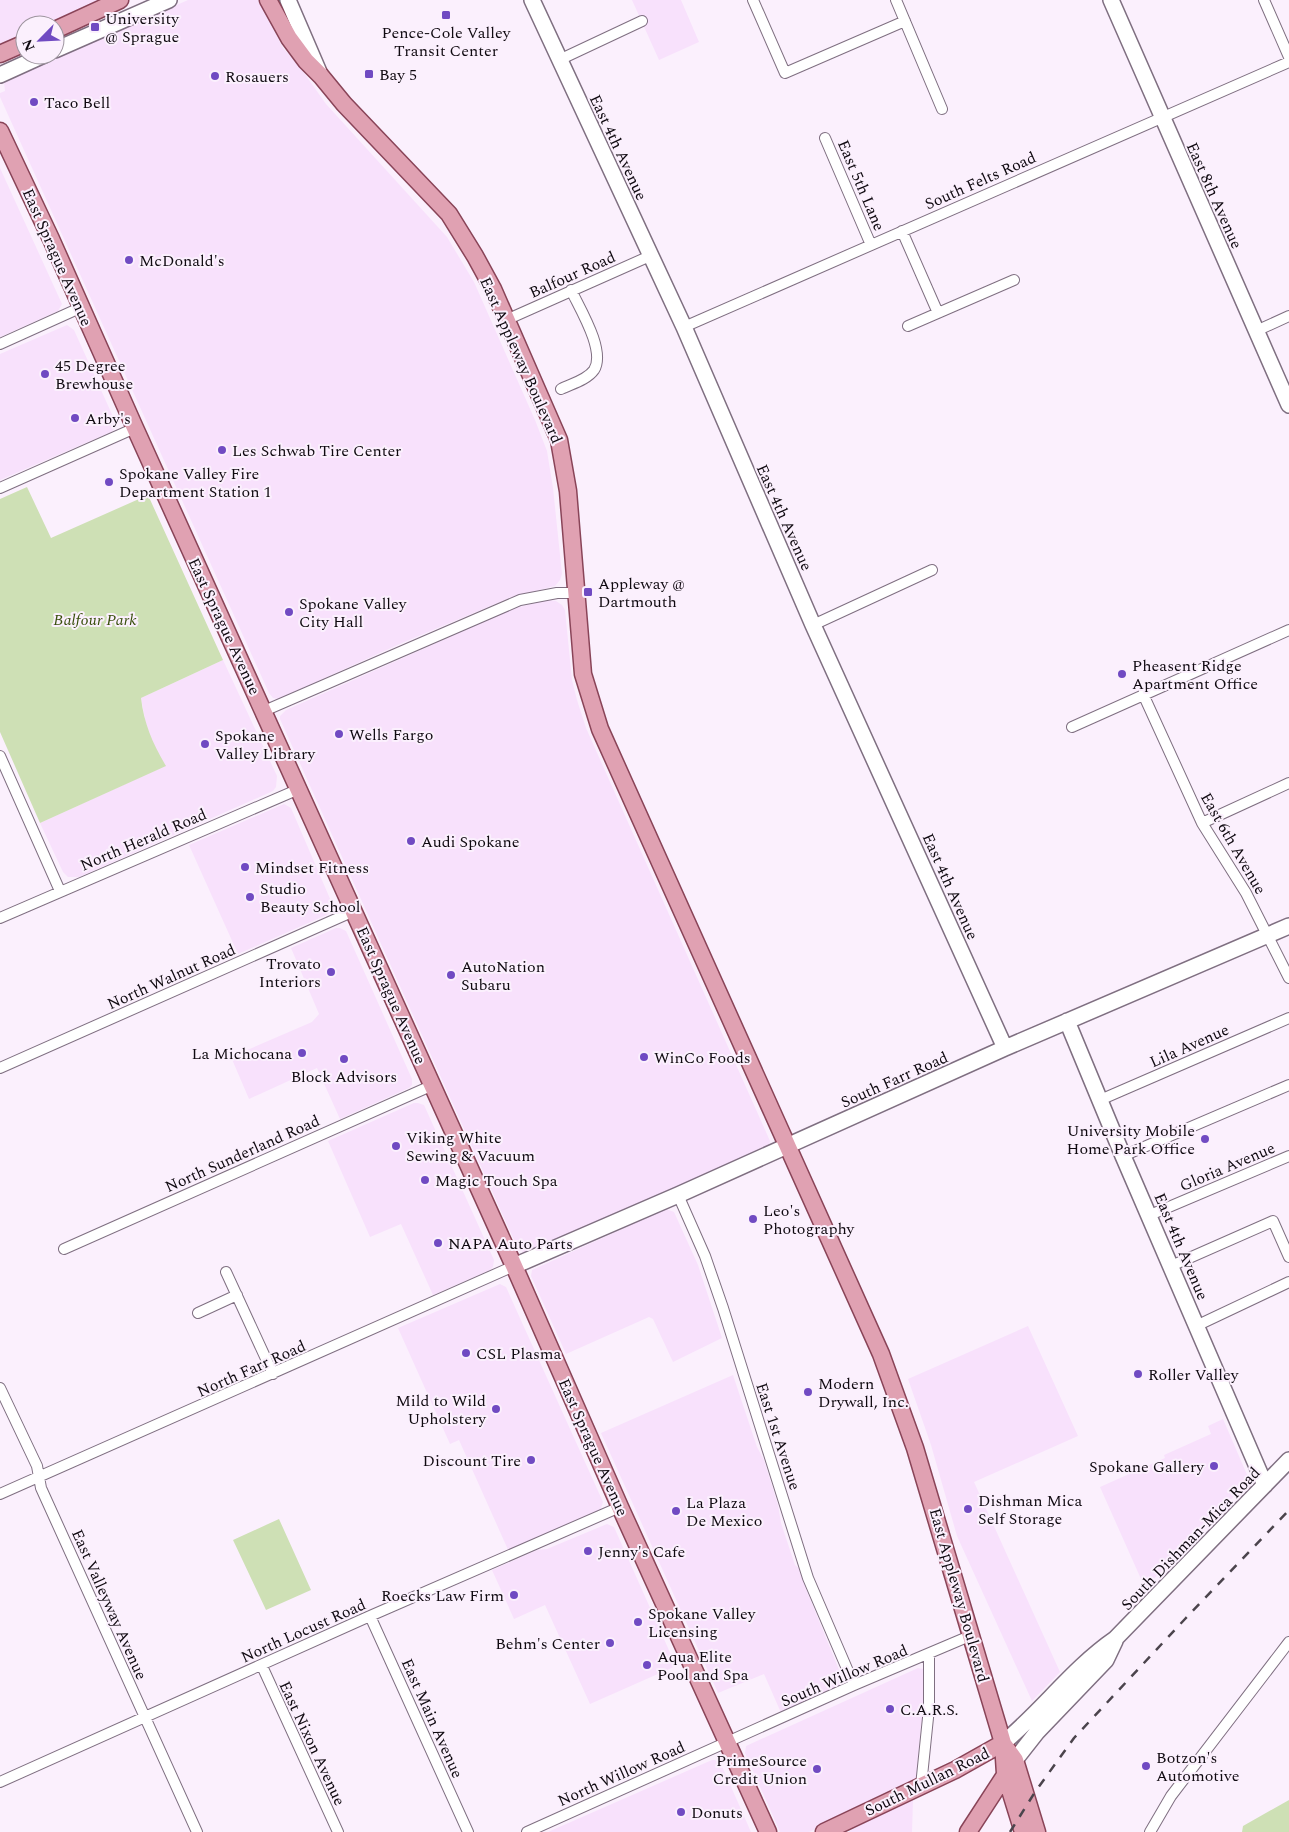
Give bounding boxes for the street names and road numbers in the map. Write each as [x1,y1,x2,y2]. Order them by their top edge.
street label: East 4th Avenue [583,90,653,204]
street label: East 5th Lane [831,136,891,235]
street label: East 8th Avenue [1180,138,1248,253]
street label: South Felts Road [921,146,1040,216]
street label: East Sprague Avenue [16,185,98,330]
street label: Balfour Road [525,245,620,305]
street label: East Appleway Boulevard [473,273,569,448]
street label: East 4th Avenue [750,460,818,575]
street label: East Sprague Avenue [182,554,266,699]
street label: East 6th Avenue [1194,788,1272,899]
street label: North Herald Road [76,802,210,877]
street label: East 4th Avenue [916,829,984,944]
street label: East Sprague Avenue [350,923,432,1068]
street label: North Walnut Road [103,938,240,1016]
street label: Lila Avenue [1146,1018,1233,1074]
street label: South Farr Road [837,1045,952,1114]
street label: North Sunderland Road [161,1109,324,1199]
street label: Gloria Avenue [1176,1136,1279,1198]
street label: East 4th Avenue [1148,1189,1214,1304]
street label: North Farr Road [193,1334,310,1404]
street label: East Sprague Avenue [552,1375,634,1520]
street label: East 1st Avenue [749,1379,807,1493]
street label: South Dishman-Mica Road [1115,1461,1266,1616]
street label: East Appleway Boulevard [923,1505,995,1685]
street label: East Valleyway Avenue [65,1525,153,1684]
street label: North Locust Road [237,1593,370,1669]
street label: South Willow Road [777,1638,912,1714]
street label: East Main Avenue [395,1655,469,1782]
street label: East Nixon Avenue [273,1677,351,1810]
street label: North Willow Road [554,1735,689,1813]
street label: South Mullan Road [861,1741,994,1823]

